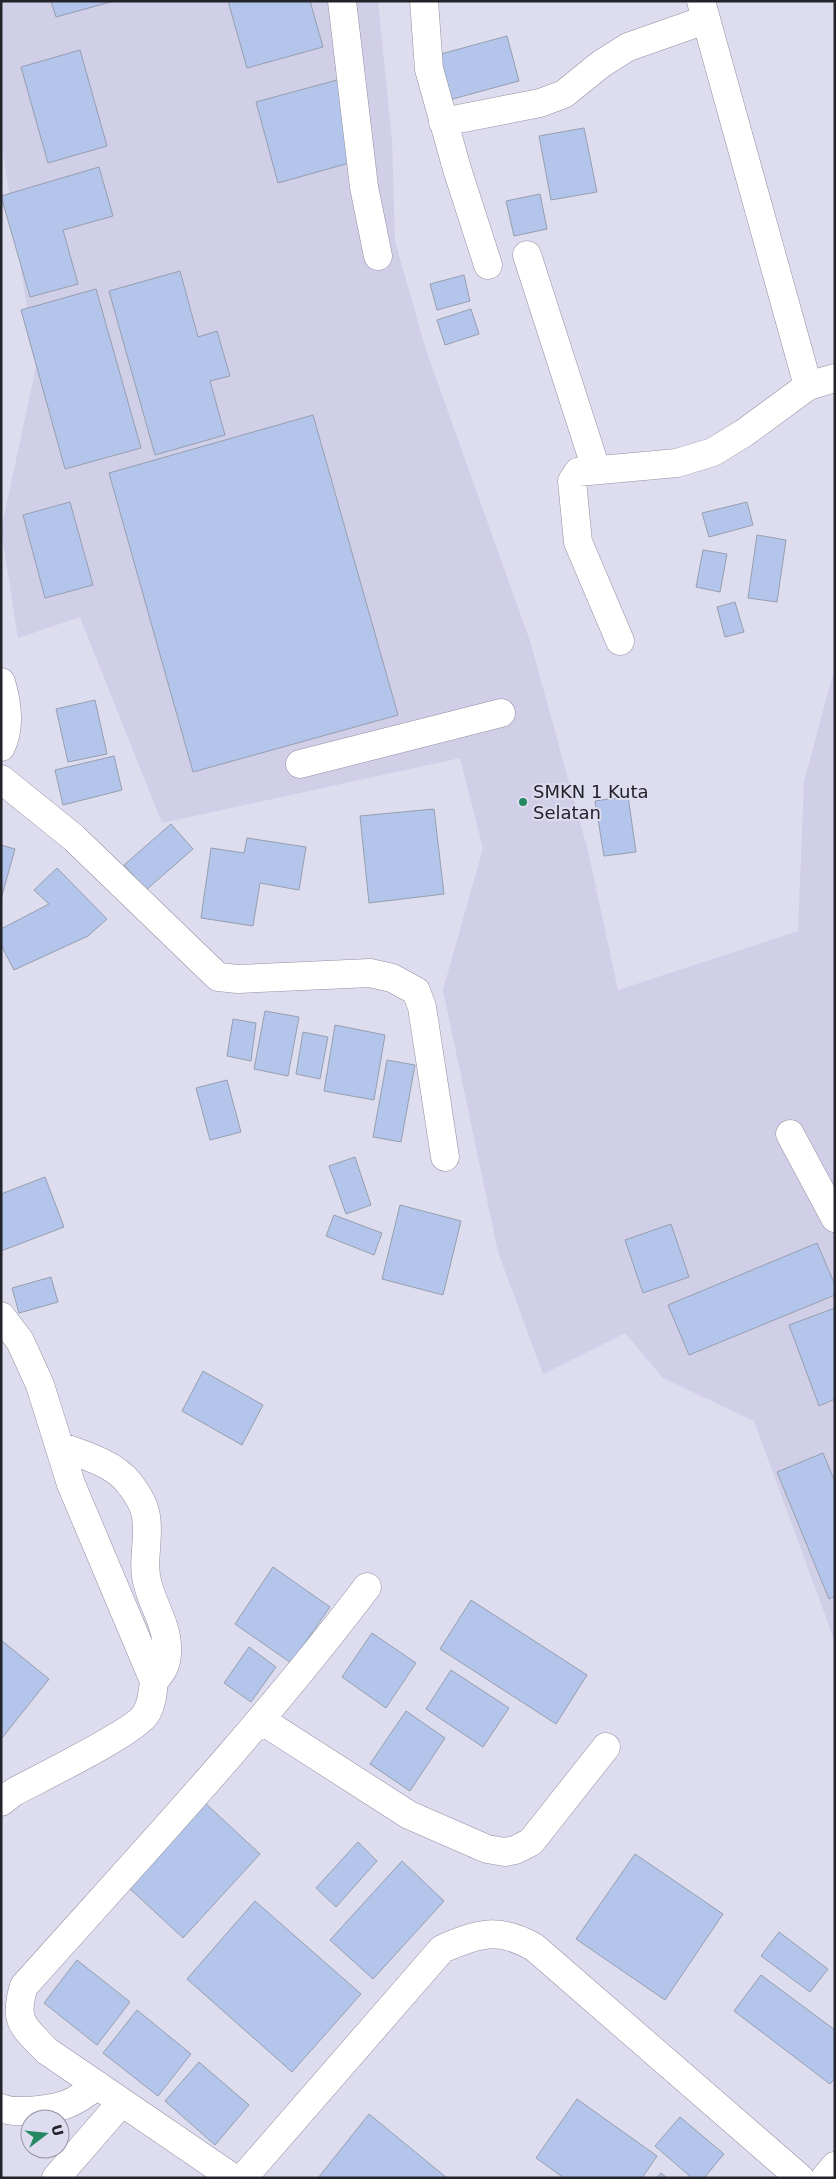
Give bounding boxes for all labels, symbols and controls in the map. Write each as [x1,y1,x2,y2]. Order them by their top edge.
place label: SMKN 1 Kuta Selatan [533,781,649,823]
marker: SMKN 1 Kuta Selatan [517,796,529,808]
north arrow [20,2109,70,2159]
text: U [48,2123,67,2138]

